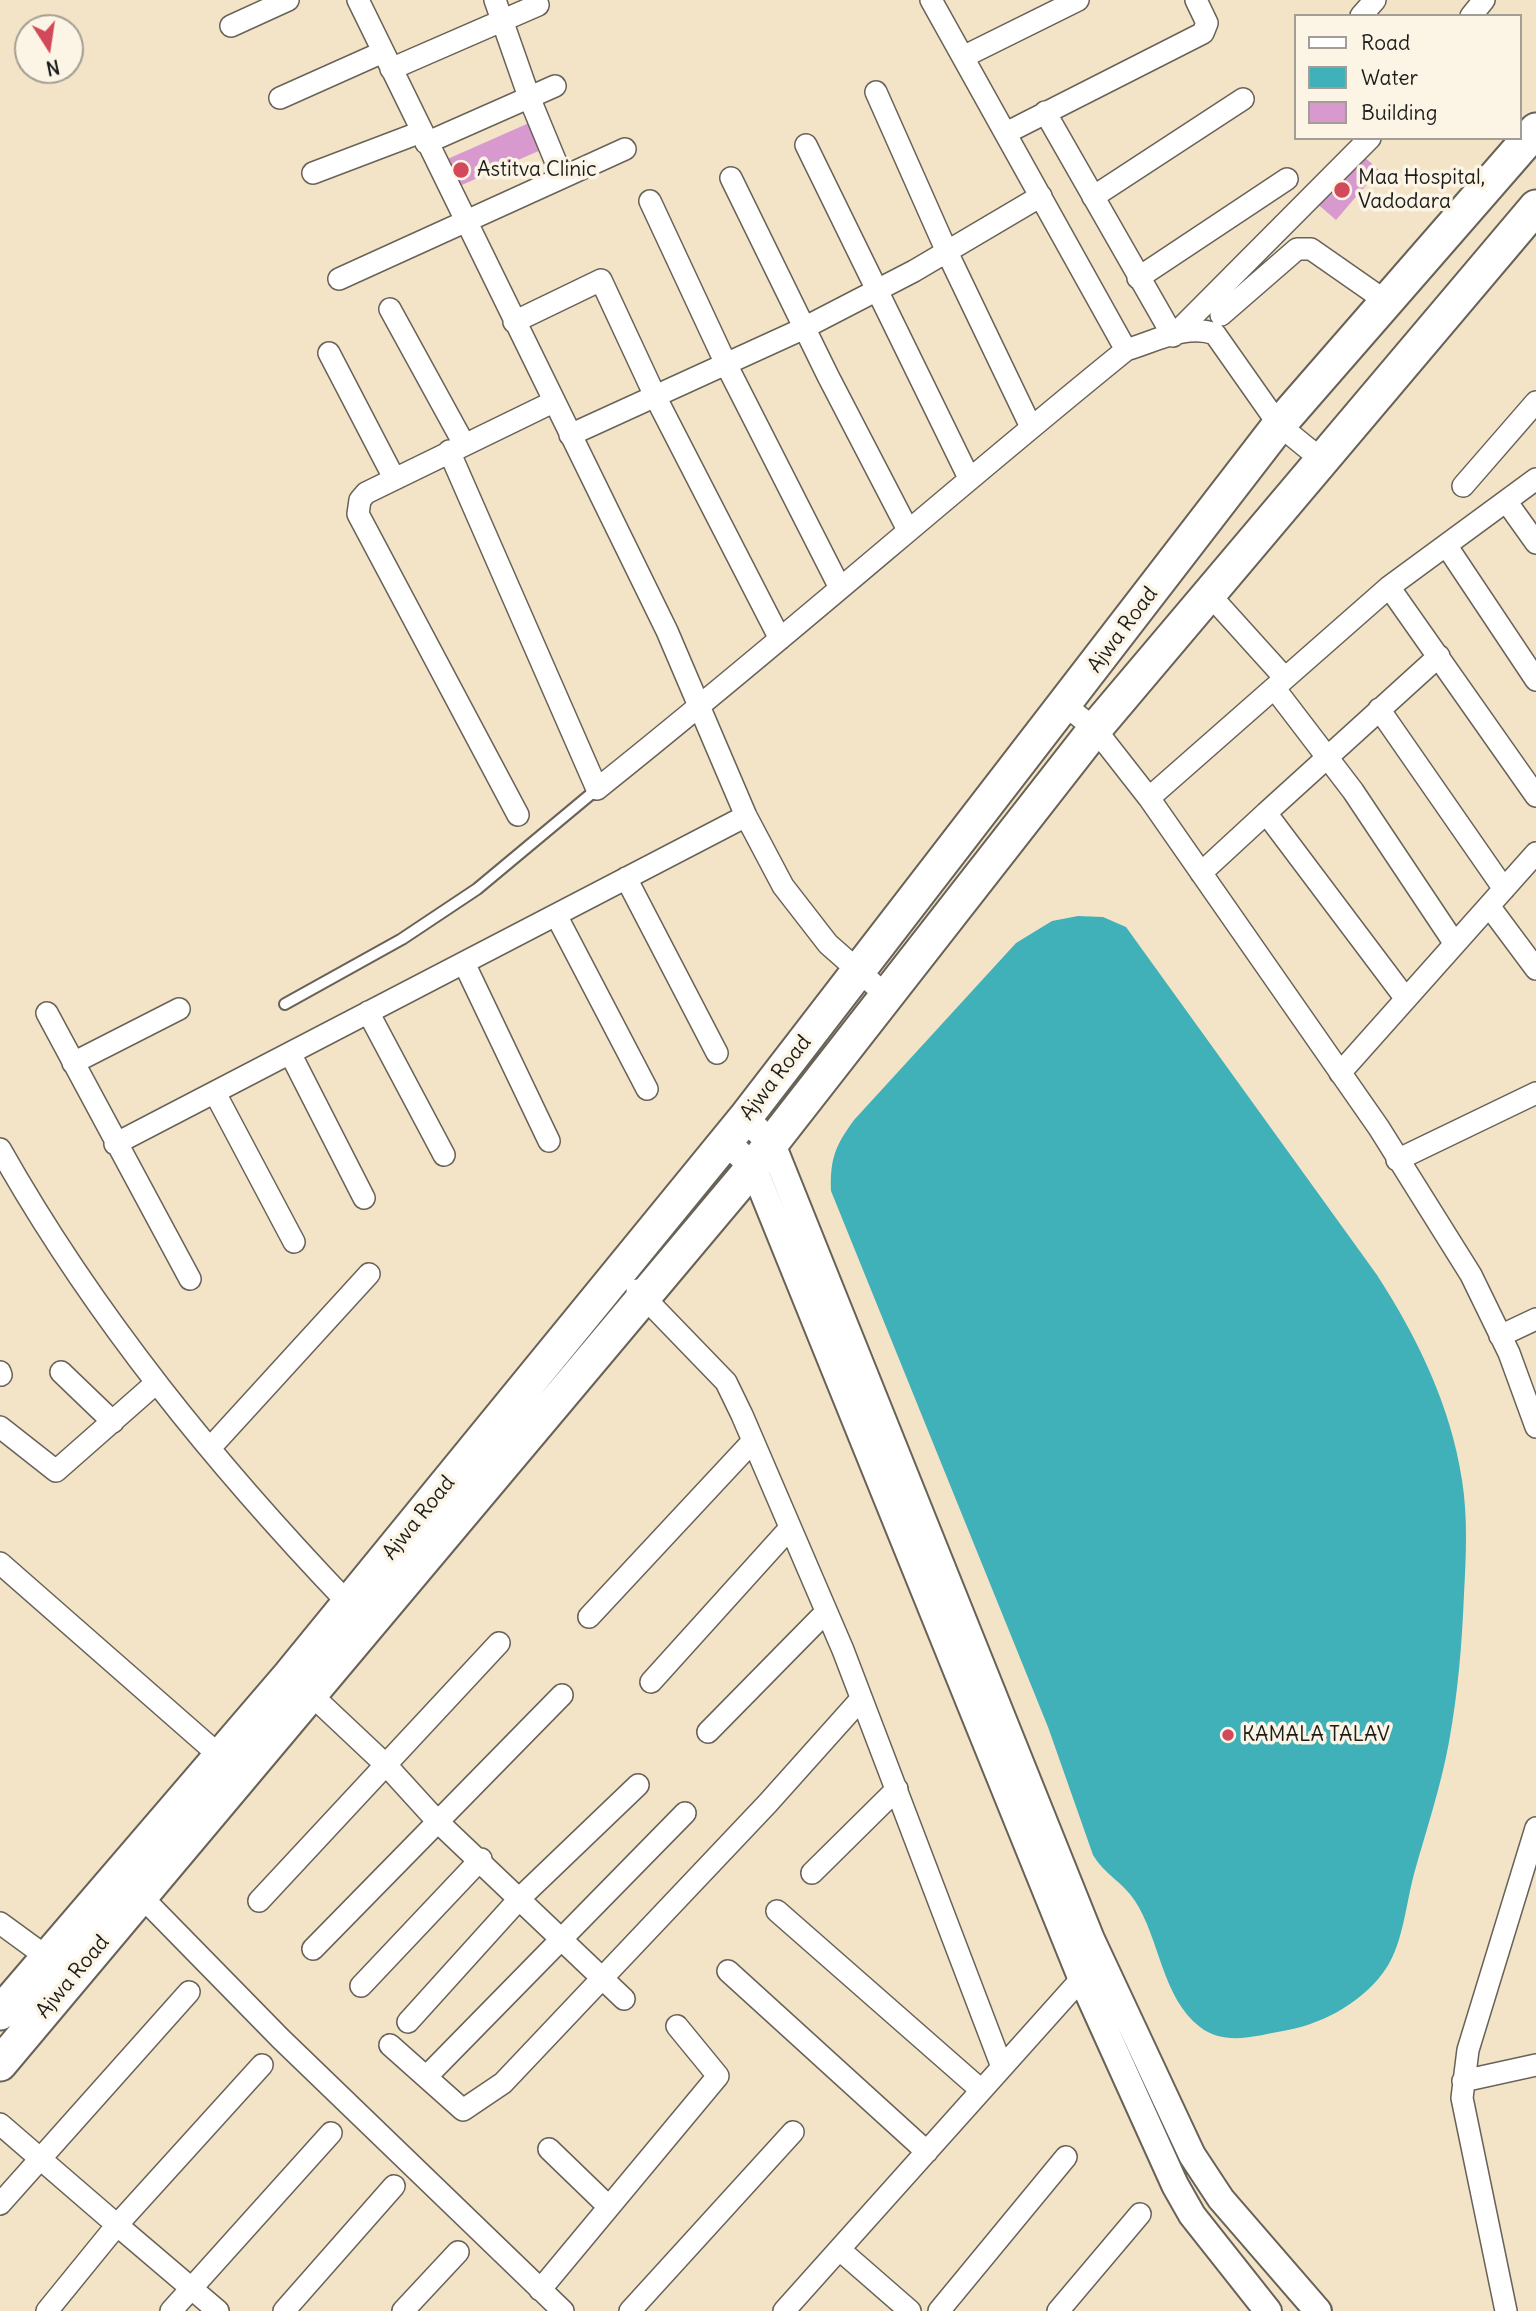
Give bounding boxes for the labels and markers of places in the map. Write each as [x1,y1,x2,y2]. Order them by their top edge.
place label: Astitva Clinic [477,157,597,183]
marker: Astitva Clinic [451,160,471,180]
place label: Maa Hospital, Vadodara [1358,165,1485,215]
marker: Maa Hospital, Vadodara [1332,180,1352,200]
place label: KAMALA TALAV [1242,1722,1390,1748]
marker: KAMALA TALAV [1220,1727,1236,1743]

